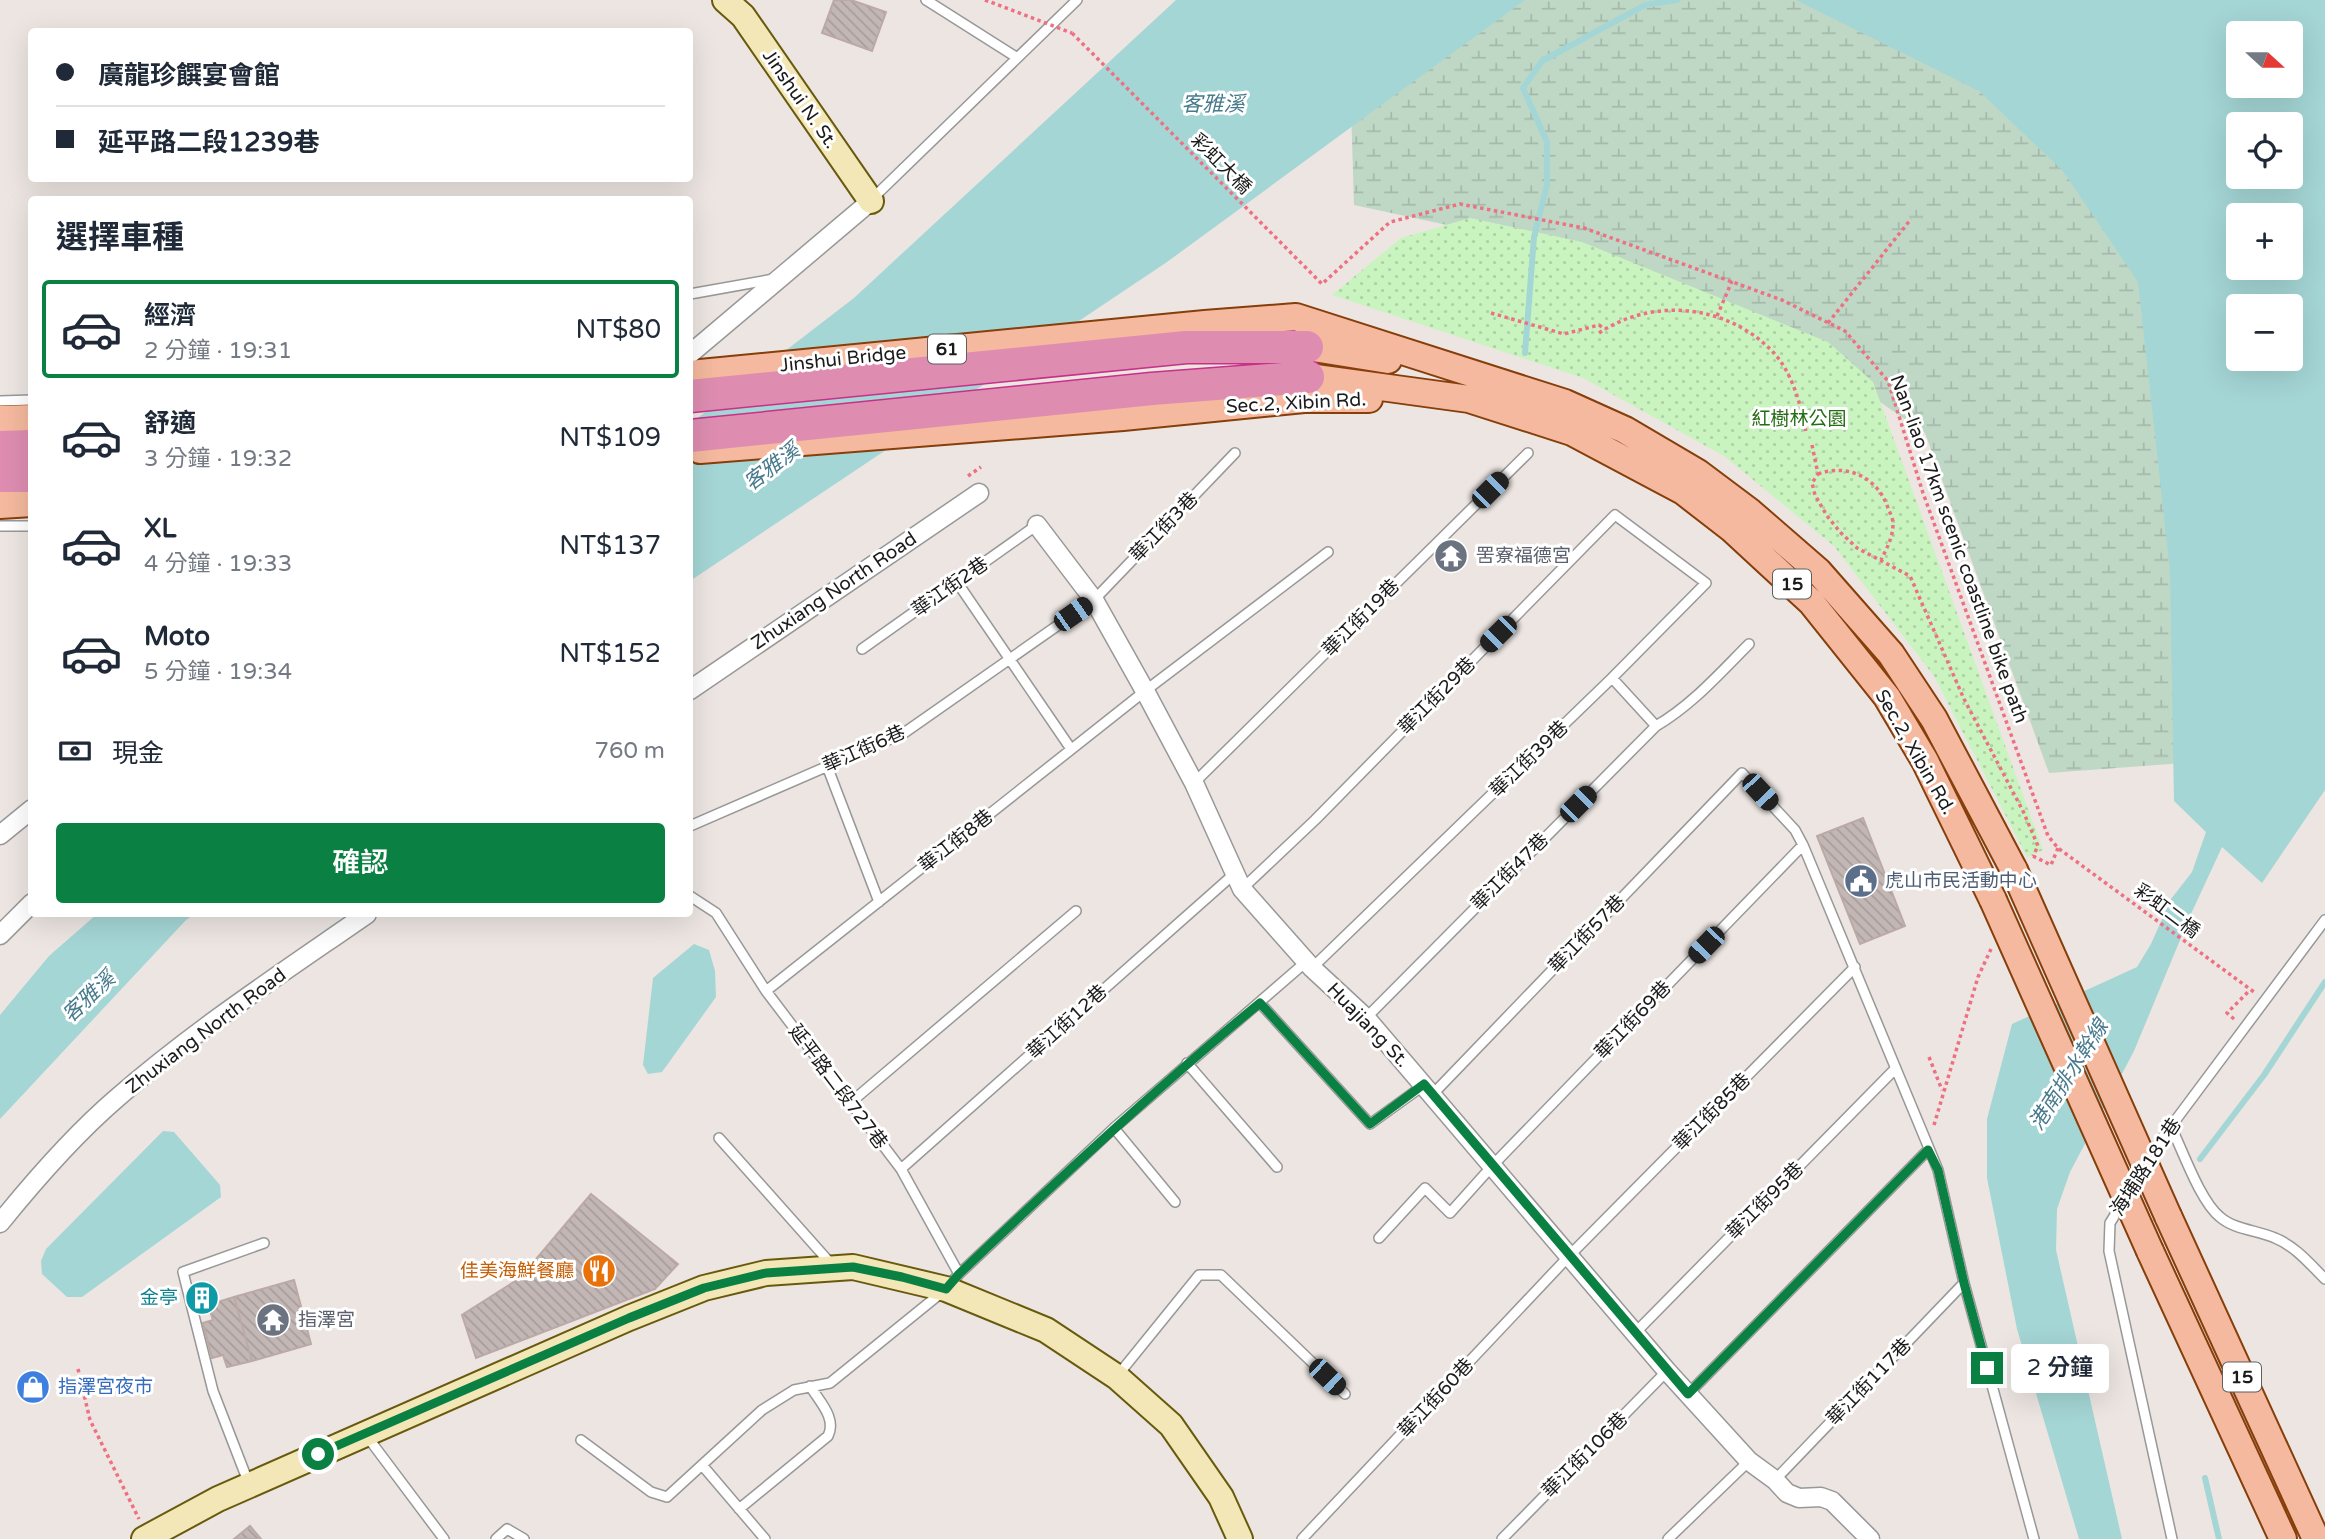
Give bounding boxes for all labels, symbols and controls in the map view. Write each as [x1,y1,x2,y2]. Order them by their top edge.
north arrow [2226,21,2303,98]
map controls [2226,21,2303,371]
street label: Jinshui N. St. [758,45,842,153]
text: 廣龍珍饌宴會館 [98,60,280,91]
water label: 客雅溪 [1182,92,1247,117]
button: locate [2226,112,2303,189]
text: 延平路二段1239巷 [98,127,319,158]
street label: 彩虹大橋 [1186,129,1256,199]
button: + [2226,203,2303,280]
text: 選擇車種 [56,219,184,257]
button: − [2226,294,2303,371]
icon: car [60,298,123,361]
text: 經濟 [144,300,196,331]
text: NT$80 [576,314,661,345]
road number: 61 [928,334,966,363]
text: 2 分鐘 · 19:31 [144,337,292,365]
street label: Jinshui Bridge [779,341,907,377]
street label: Nan-liao 17km scenic coastline bike path [1886,372,2032,726]
street label: Sec.2, Xibin Rd. [1225,388,1367,418]
icon: car [60,406,123,469]
text: 舒適 [144,408,196,439]
park label: 紅樹林公園 [1751,408,1847,430]
text: NT$109 [559,422,661,453]
water label: 客雅溪 [739,436,807,496]
text: 3 分鐘 · 19:32 [144,445,292,473]
car [1468,468,1513,512]
street label: 華江街3巷 [1126,488,1202,566]
text: XL [144,513,176,544]
icon: car [60,514,123,577]
street label: Zhuxiang North Road [747,528,921,654]
text: NT$137 [559,530,661,561]
temple icon: 罟寮福德宮 [1432,537,1470,575]
place label: 罟寮福德宮 [1476,545,1571,567]
text: 4 分鐘 · 19:33 [144,550,292,578]
street label: 華江街2巷 [908,553,992,621]
road number: 15 [1773,570,1811,598]
street label: 華江街19巷 [1318,575,1404,661]
car [1050,593,1097,635]
car [1476,612,1521,656]
text: Moto [144,621,210,652]
icon: car [60,622,123,685]
text: NT$152 [559,638,661,669]
street label: 華江街29巷 [1394,653,1480,739]
text: 5 分鐘 · 19:34 [144,658,292,686]
street label: Sec.2, Xibin Rd. [1870,686,1960,818]
street label: 華江街39巷 [1485,716,1573,802]
street label: 華江街6巷 [819,721,909,777]
icon: cash [56,732,94,770]
text: 760 m [595,737,665,765]
text: 現金 [112,738,164,769]
car [1738,769,1783,815]
car [1556,782,1601,826]
street label: 華江街8巷 [915,805,997,877]
button: 確認 [56,823,665,903]
street label: 華江街47巷 [1467,829,1553,915]
public building icon: 虎山市民活動中心 [1842,862,1880,900]
place label: 虎山市民活動中心 [1885,870,2037,892]
street label: 彩虹二橋 [2130,879,2204,943]
street label: 華江街57巷 [1544,890,1630,978]
car [1684,923,1729,967]
water label: 客雅溪 [57,964,123,1028]
street label: Zhuxiang North Road [122,964,290,1098]
street label: 華江街69巷 [1590,976,1676,1064]
street label: Huajiang St. [1322,978,1414,1072]
street label: 華江街12巷 [1023,980,1111,1064]
water label: 港南排水幹線 [2024,1014,2115,1135]
street label: 延平路二段727巷 [784,1021,892,1153]
street label: 華江街85巷 [1669,1069,1755,1155]
street label: 海埔路181巷 [2106,1114,2186,1220]
street label: 華江街95巷 [1722,1158,1808,1244]
restaurant icon: 佳美海鮮餐廳 [580,1252,618,1290]
place label: 佳美海鮮餐廳 [460,1260,574,1282]
building icon: 金亭 [183,1279,221,1317]
place label: 金亭 [140,1287,178,1309]
temple icon: 指澤宮 [254,1301,292,1339]
place label: 指澤宮 [298,1309,355,1331]
street label: 華江街117巷 [1822,1334,1916,1430]
callout: 2 分鐘 [2011,1344,2110,1392]
route end [1971,1352,2003,1384]
street label: 華江街60巷 [1394,1354,1478,1442]
text: 2 分鐘 [2027,1354,2093,1382]
car [1305,1355,1350,1399]
road number: 15 [2223,1362,2261,1392]
shop icon: 指澤宮夜市 [14,1368,52,1406]
place label: 指澤宮夜市 [58,1376,153,1398]
street label: 華江街106巷 [1538,1408,1632,1502]
route start [302,1438,334,1470]

